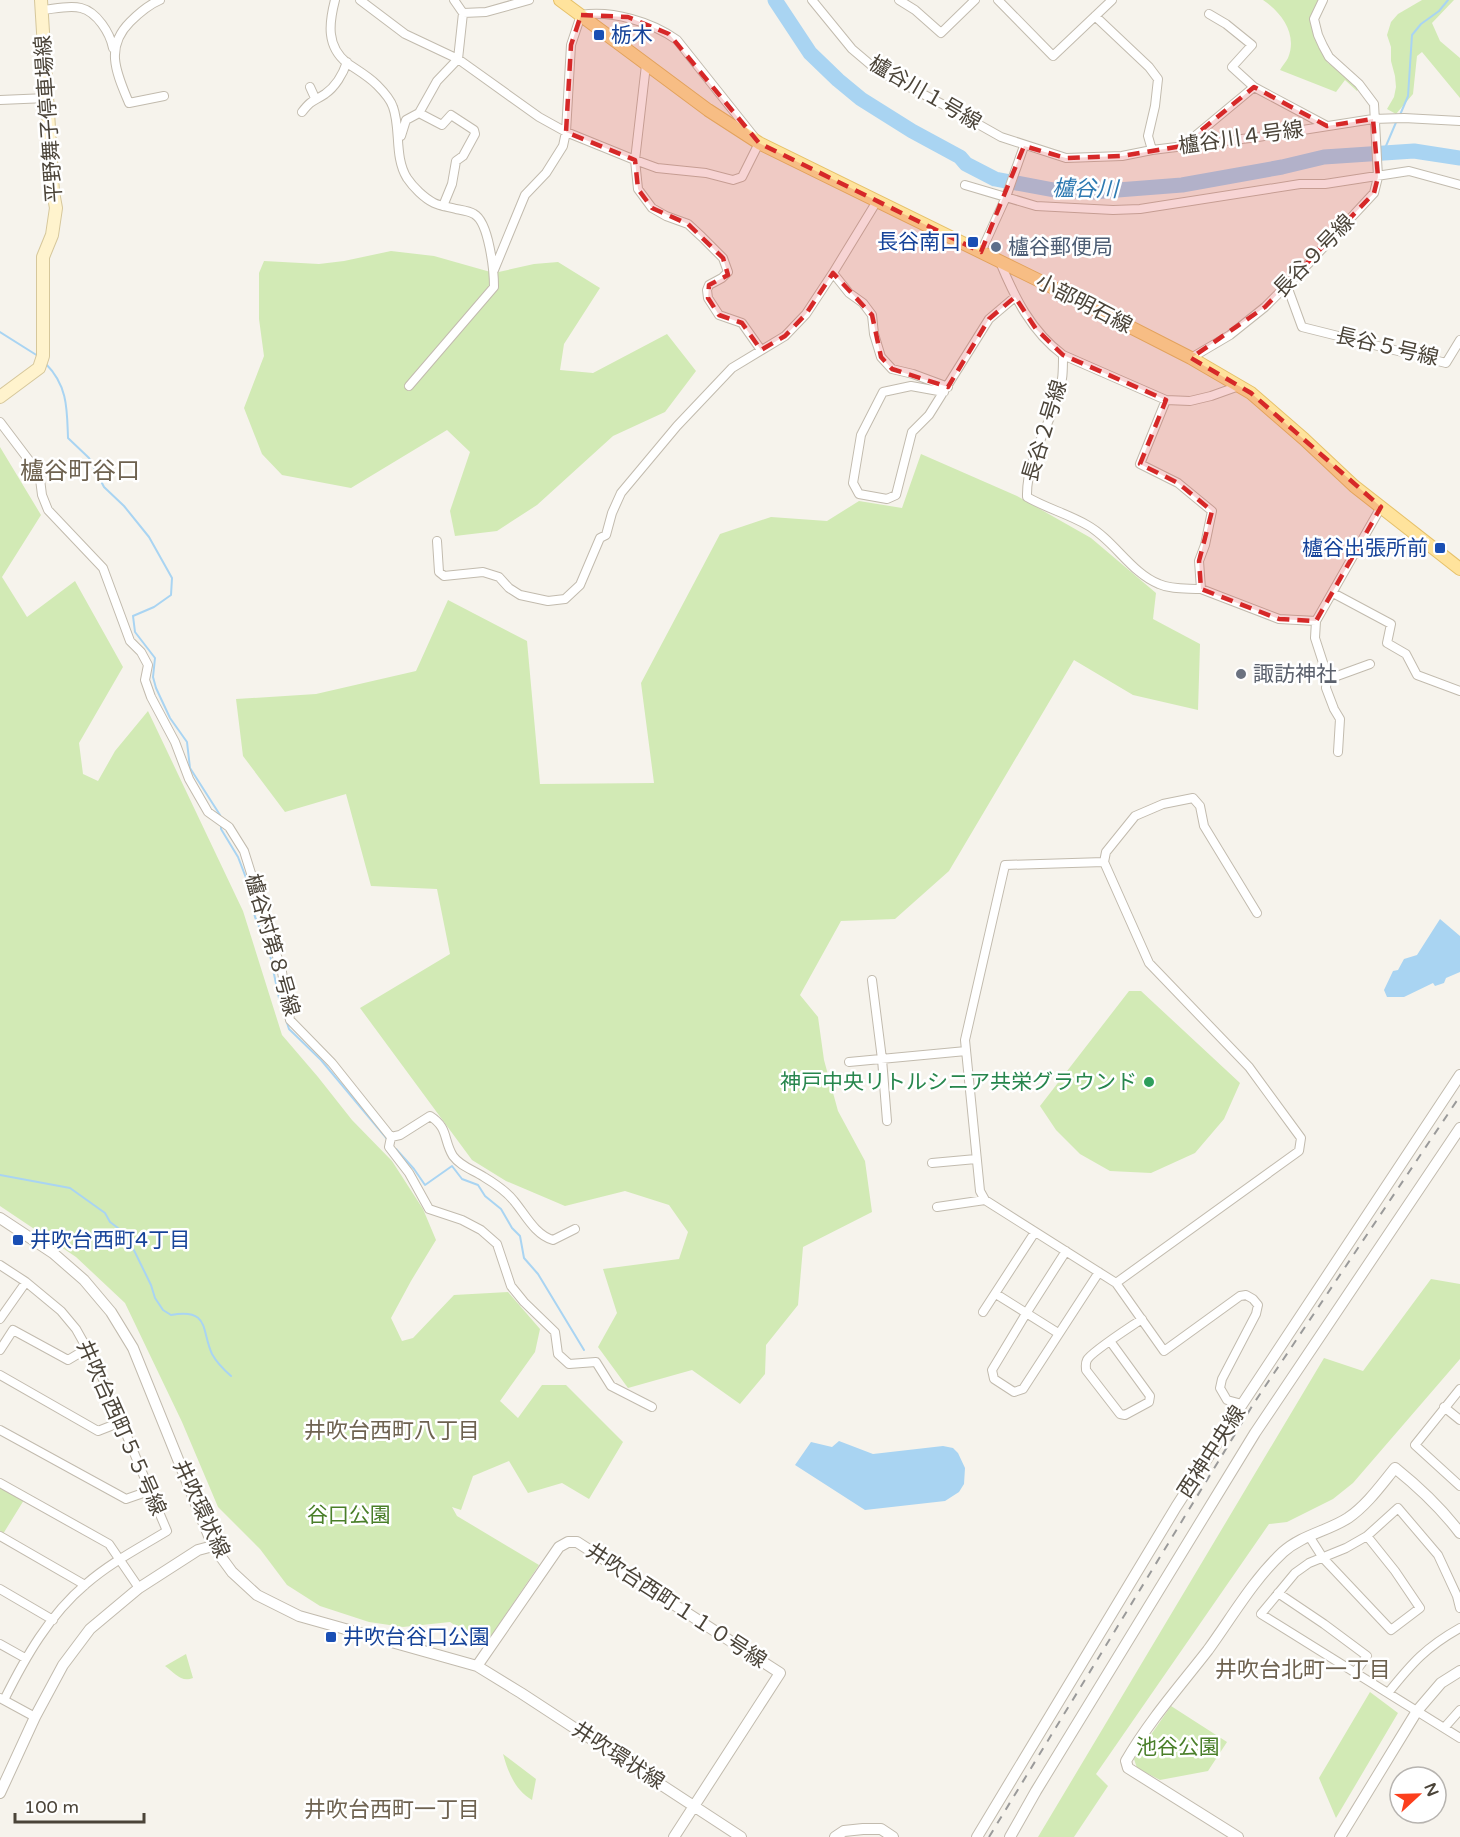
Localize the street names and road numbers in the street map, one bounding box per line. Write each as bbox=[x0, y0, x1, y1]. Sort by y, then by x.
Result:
street label: 平野舞子停車場線 bbox=[31, 34, 67, 204]
street label: 櫨谷川１号線 bbox=[864, 51, 986, 135]
street label: 櫨谷川４号線 bbox=[1177, 117, 1305, 159]
street label: 長谷９号線 bbox=[1269, 210, 1359, 302]
street label: 小部明石線 bbox=[1032, 269, 1136, 339]
street label: 長谷５号線 bbox=[1333, 323, 1441, 371]
street label: 長谷２号線 bbox=[1018, 377, 1072, 485]
street label: 櫨谷村第８号線 bbox=[240, 871, 304, 1019]
street label: 井吹台西町５５号線 bbox=[71, 1337, 171, 1519]
street label: 西神中央線 bbox=[1173, 1401, 1251, 1503]
street label: 井吹環状線 bbox=[167, 1456, 235, 1562]
street label: 井吹台西町１１０号線 bbox=[581, 1538, 771, 1674]
street label: 井吹環状線 bbox=[567, 1717, 669, 1795]

